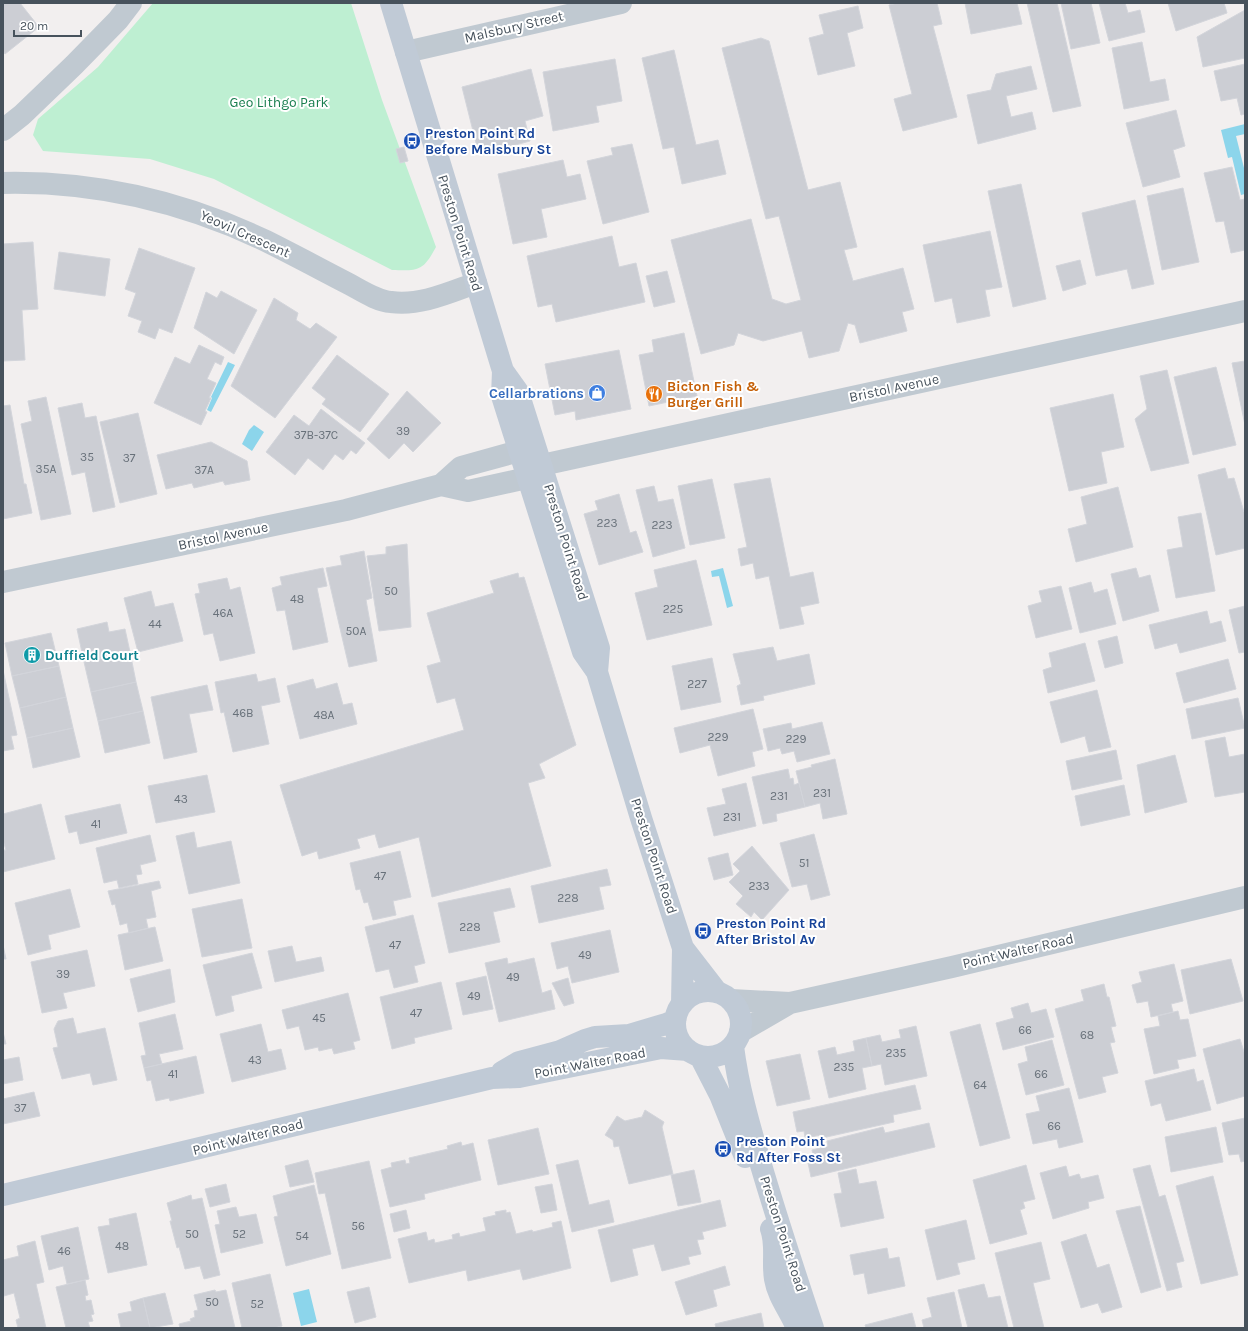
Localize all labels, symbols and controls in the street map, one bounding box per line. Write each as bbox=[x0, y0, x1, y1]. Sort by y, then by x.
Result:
street label: Malsbury Street bbox=[463, 7, 565, 47]
scale bar bbox=[14, 12, 81, 38]
text: 20 m bbox=[20, 19, 48, 33]
park label: Geo Lithgo Park bbox=[230, 94, 329, 111]
place label: Preston Point Rd Before Malsbury St bbox=[425, 125, 551, 158]
bus stop icon: Preston Point Rd Before Malsbury St bbox=[402, 131, 422, 151]
street label: Preston Point Road bbox=[434, 173, 486, 293]
street label: Yeovil Crescent bbox=[198, 207, 292, 261]
street label: Bristol Avenue bbox=[847, 370, 941, 406]
place label: Bicton Fish & Burger Grill bbox=[667, 378, 759, 411]
shop icon: Cellarbrations bbox=[587, 383, 607, 403]
restaurant icon: Bicton Fish & Burger Grill bbox=[644, 384, 664, 404]
place label: Cellarbrations bbox=[489, 385, 584, 402]
house number: 39 bbox=[396, 424, 410, 438]
house number: 37B-37C bbox=[294, 428, 338, 442]
house number: 35 bbox=[80, 450, 94, 464]
house number: 37 bbox=[123, 451, 136, 465]
house number: 35A bbox=[36, 462, 56, 476]
house number: 37A bbox=[194, 463, 214, 477]
street label: Preston Point Road bbox=[540, 482, 592, 602]
house number: 223 bbox=[597, 516, 618, 530]
street label: Bristol Avenue bbox=[176, 518, 270, 554]
house number: 223 bbox=[652, 518, 673, 532]
house number: 50 bbox=[384, 584, 398, 598]
house number: 48 bbox=[290, 592, 304, 606]
house number: 225 bbox=[663, 602, 684, 616]
house number: 46A bbox=[213, 606, 233, 620]
house number: 44 bbox=[148, 617, 162, 631]
house number: 50A bbox=[346, 624, 366, 638]
building icon: Duffield Court bbox=[22, 645, 42, 665]
place label: Duffield Court bbox=[45, 647, 139, 664]
house number: 227 bbox=[687, 677, 707, 691]
house number: 46B bbox=[232, 706, 254, 720]
house number: 48A bbox=[314, 708, 335, 722]
house number: 229 bbox=[708, 730, 728, 744]
house number: 229 bbox=[786, 732, 806, 746]
house number: 231 bbox=[813, 786, 831, 800]
house number: 231 bbox=[770, 789, 788, 803]
house number: 43 bbox=[174, 792, 188, 806]
street label: Preston Point Road bbox=[627, 796, 681, 916]
house number: 231 bbox=[723, 810, 741, 824]
house number: 41 bbox=[91, 817, 101, 831]
house number: 51 bbox=[799, 856, 809, 870]
house number: 47 bbox=[374, 869, 387, 883]
house number: 233 bbox=[748, 879, 770, 893]
house number: 228 bbox=[557, 891, 579, 905]
place label: Preston Point Rd After Bristol Av bbox=[716, 915, 826, 948]
house number: 228 bbox=[459, 920, 481, 934]
bus stop icon: Preston Point Rd After Bristol Av bbox=[693, 921, 713, 941]
street label: Point Walter Road bbox=[961, 930, 1075, 972]
house number: 47 bbox=[389, 938, 402, 952]
house number: 49 bbox=[578, 948, 592, 962]
house number: 39 bbox=[56, 967, 70, 981]
house number: 49 bbox=[506, 970, 520, 984]
house number: 49 bbox=[467, 989, 481, 1003]
house number: 47 bbox=[410, 1006, 423, 1020]
house number: 45 bbox=[312, 1011, 326, 1025]
house number: 66 bbox=[1018, 1023, 1032, 1037]
house number: 68 bbox=[1080, 1028, 1094, 1042]
street label: Point Walter Road bbox=[533, 1044, 647, 1082]
house number: 235 bbox=[886, 1046, 907, 1060]
house number: 43 bbox=[248, 1053, 262, 1067]
house number: 235 bbox=[834, 1060, 855, 1074]
house number: 41 bbox=[168, 1067, 178, 1081]
house number: 66 bbox=[1034, 1067, 1048, 1081]
house number: 64 bbox=[973, 1078, 987, 1092]
house number: 37 bbox=[14, 1101, 27, 1115]
street label: Point Walter Road bbox=[191, 1115, 305, 1159]
house number: 66 bbox=[1047, 1119, 1061, 1133]
place label: Preston Point Rd After Foss St bbox=[736, 1133, 841, 1166]
bus stop icon: Preston Point Rd After Foss St bbox=[713, 1139, 733, 1159]
street label: Preston Point Road bbox=[756, 1174, 810, 1294]
house number: 56 bbox=[351, 1219, 365, 1233]
house number: 50 bbox=[185, 1227, 199, 1241]
house number: 52 bbox=[232, 1227, 246, 1241]
house number: 54 bbox=[295, 1229, 309, 1243]
house number: 48 bbox=[115, 1239, 129, 1253]
house number: 46 bbox=[57, 1244, 71, 1258]
house number: 50 bbox=[205, 1295, 219, 1309]
house number: 52 bbox=[250, 1297, 264, 1311]

